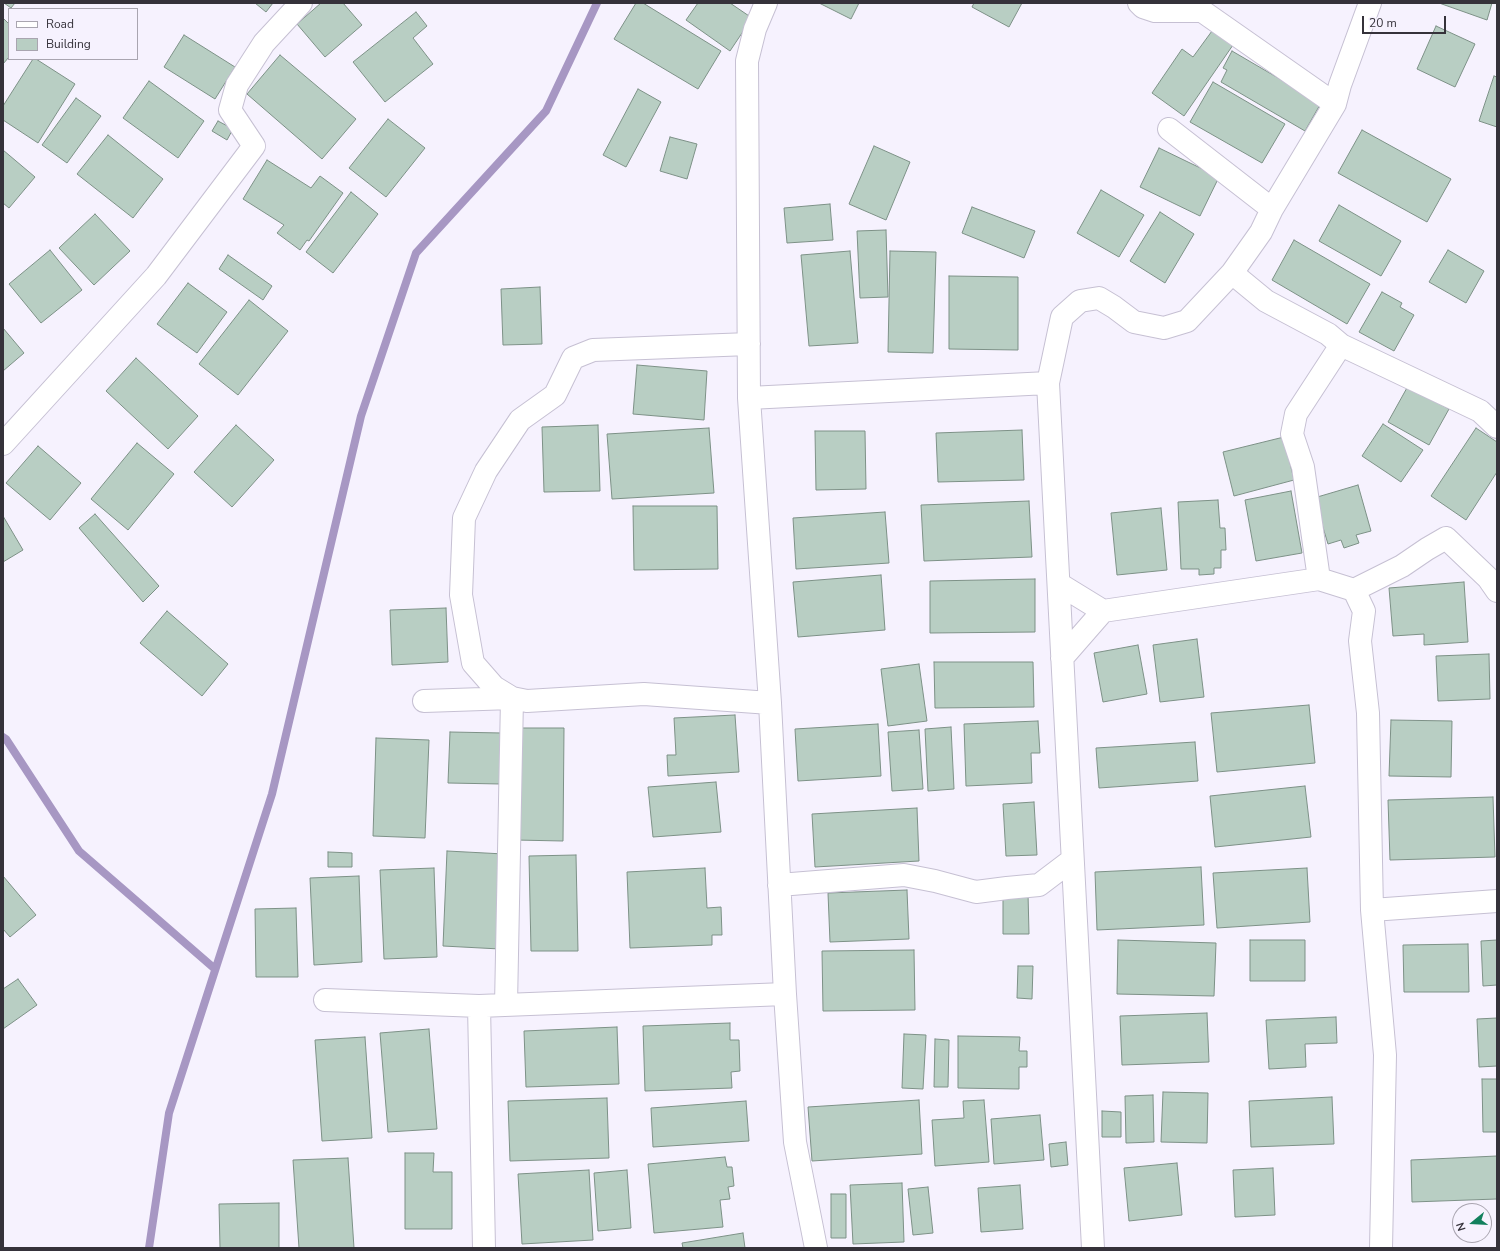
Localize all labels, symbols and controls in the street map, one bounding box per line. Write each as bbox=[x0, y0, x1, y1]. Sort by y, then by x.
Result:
legend bbox=[8, 8, 138, 60]
scale bar bbox=[1364, 8, 1448, 34]
text: 20 m bbox=[1369, 15, 1397, 31]
text: Road bbox=[46, 16, 74, 32]
text: Building bbox=[46, 36, 91, 52]
north arrow bbox=[1452, 1203, 1492, 1243]
text: N bbox=[1453, 1220, 1469, 1233]

